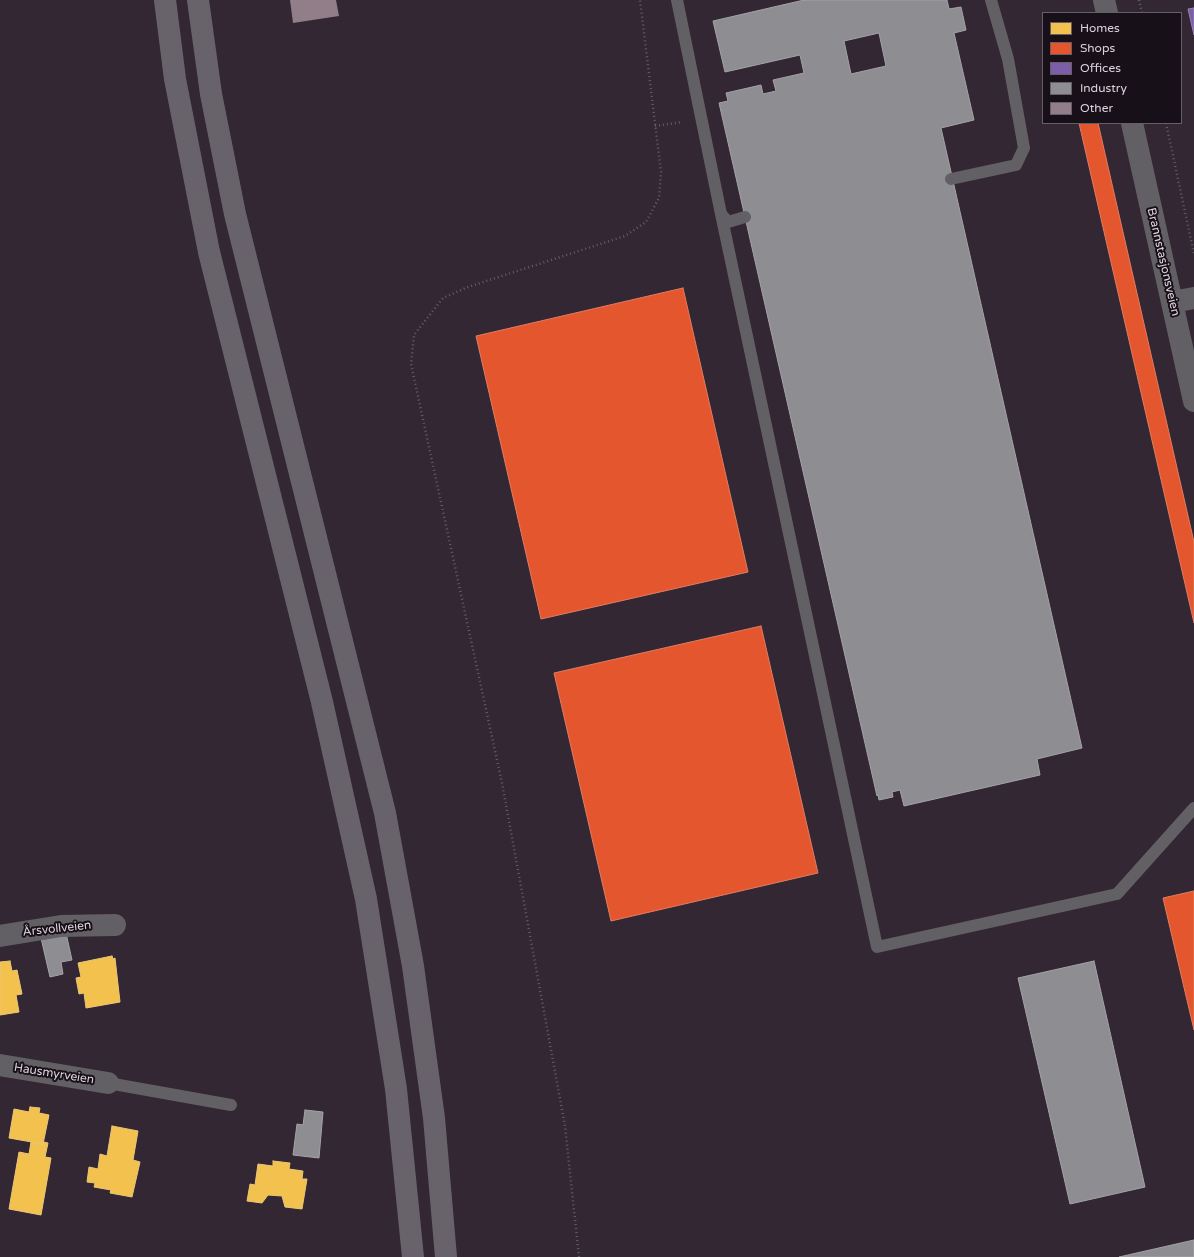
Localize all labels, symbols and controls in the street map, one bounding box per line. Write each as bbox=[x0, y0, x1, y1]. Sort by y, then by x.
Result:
legend bbox=[1042, 12, 1182, 124]
text: Homes bbox=[1080, 21, 1120, 35]
text: Shops bbox=[1080, 41, 1115, 55]
text: Offices bbox=[1080, 61, 1121, 75]
text: Industry bbox=[1080, 81, 1127, 95]
text: Other bbox=[1080, 101, 1113, 115]
street label: Brannstasjonsveien bbox=[1144, 207, 1182, 317]
street label: Årsvollveien bbox=[22, 918, 92, 940]
street label: Hausmyrveien bbox=[13, 1061, 95, 1087]

